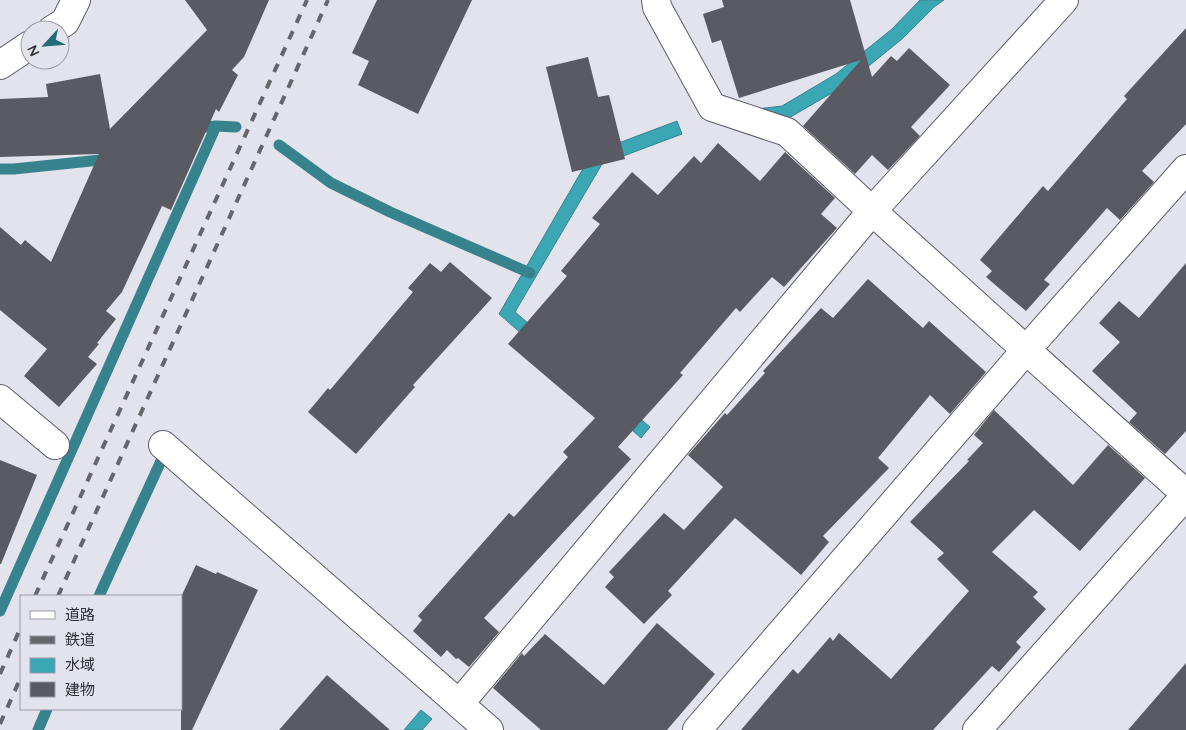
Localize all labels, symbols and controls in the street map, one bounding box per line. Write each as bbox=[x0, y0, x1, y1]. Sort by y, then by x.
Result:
north arrow bbox=[20, 20, 70, 70]
text: N bbox=[23, 42, 44, 59]
legend bbox=[20, 595, 182, 710]
text: 道路 bbox=[65, 605, 95, 624]
text: 鉄道 bbox=[65, 630, 95, 649]
text: 水域 bbox=[65, 655, 95, 674]
text: 建物 bbox=[65, 680, 95, 699]

